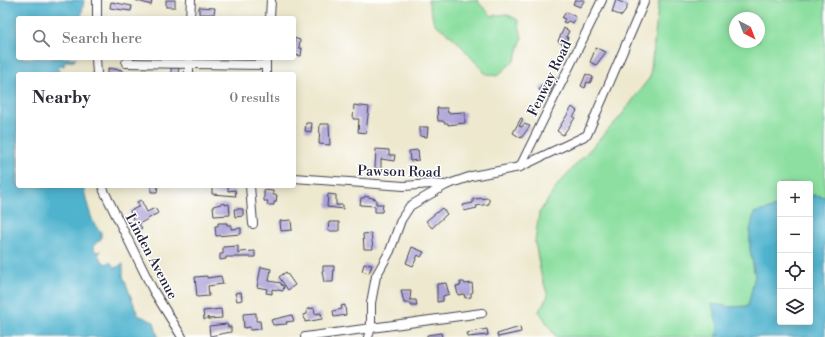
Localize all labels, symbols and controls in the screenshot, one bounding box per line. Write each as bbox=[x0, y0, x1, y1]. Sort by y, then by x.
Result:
north arrow bbox=[729, 12, 765, 48]
search box bbox=[16, 16, 296, 60]
icon: search bbox=[30, 27, 52, 49]
text: Search here bbox=[62, 29, 142, 48]
street label: Fenway Road bbox=[524, 37, 576, 119]
text: Nearby bbox=[32, 87, 91, 109]
text: 0 results bbox=[229, 90, 280, 106]
street label: Pawson Road bbox=[357, 162, 441, 182]
map controls bbox=[777, 181, 813, 325]
button: + bbox=[777, 181, 813, 217]
street label: Linden Avenue bbox=[121, 210, 181, 302]
button: − bbox=[777, 217, 813, 253]
button: locate bbox=[777, 253, 813, 289]
button: layers bbox=[777, 289, 813, 325]

